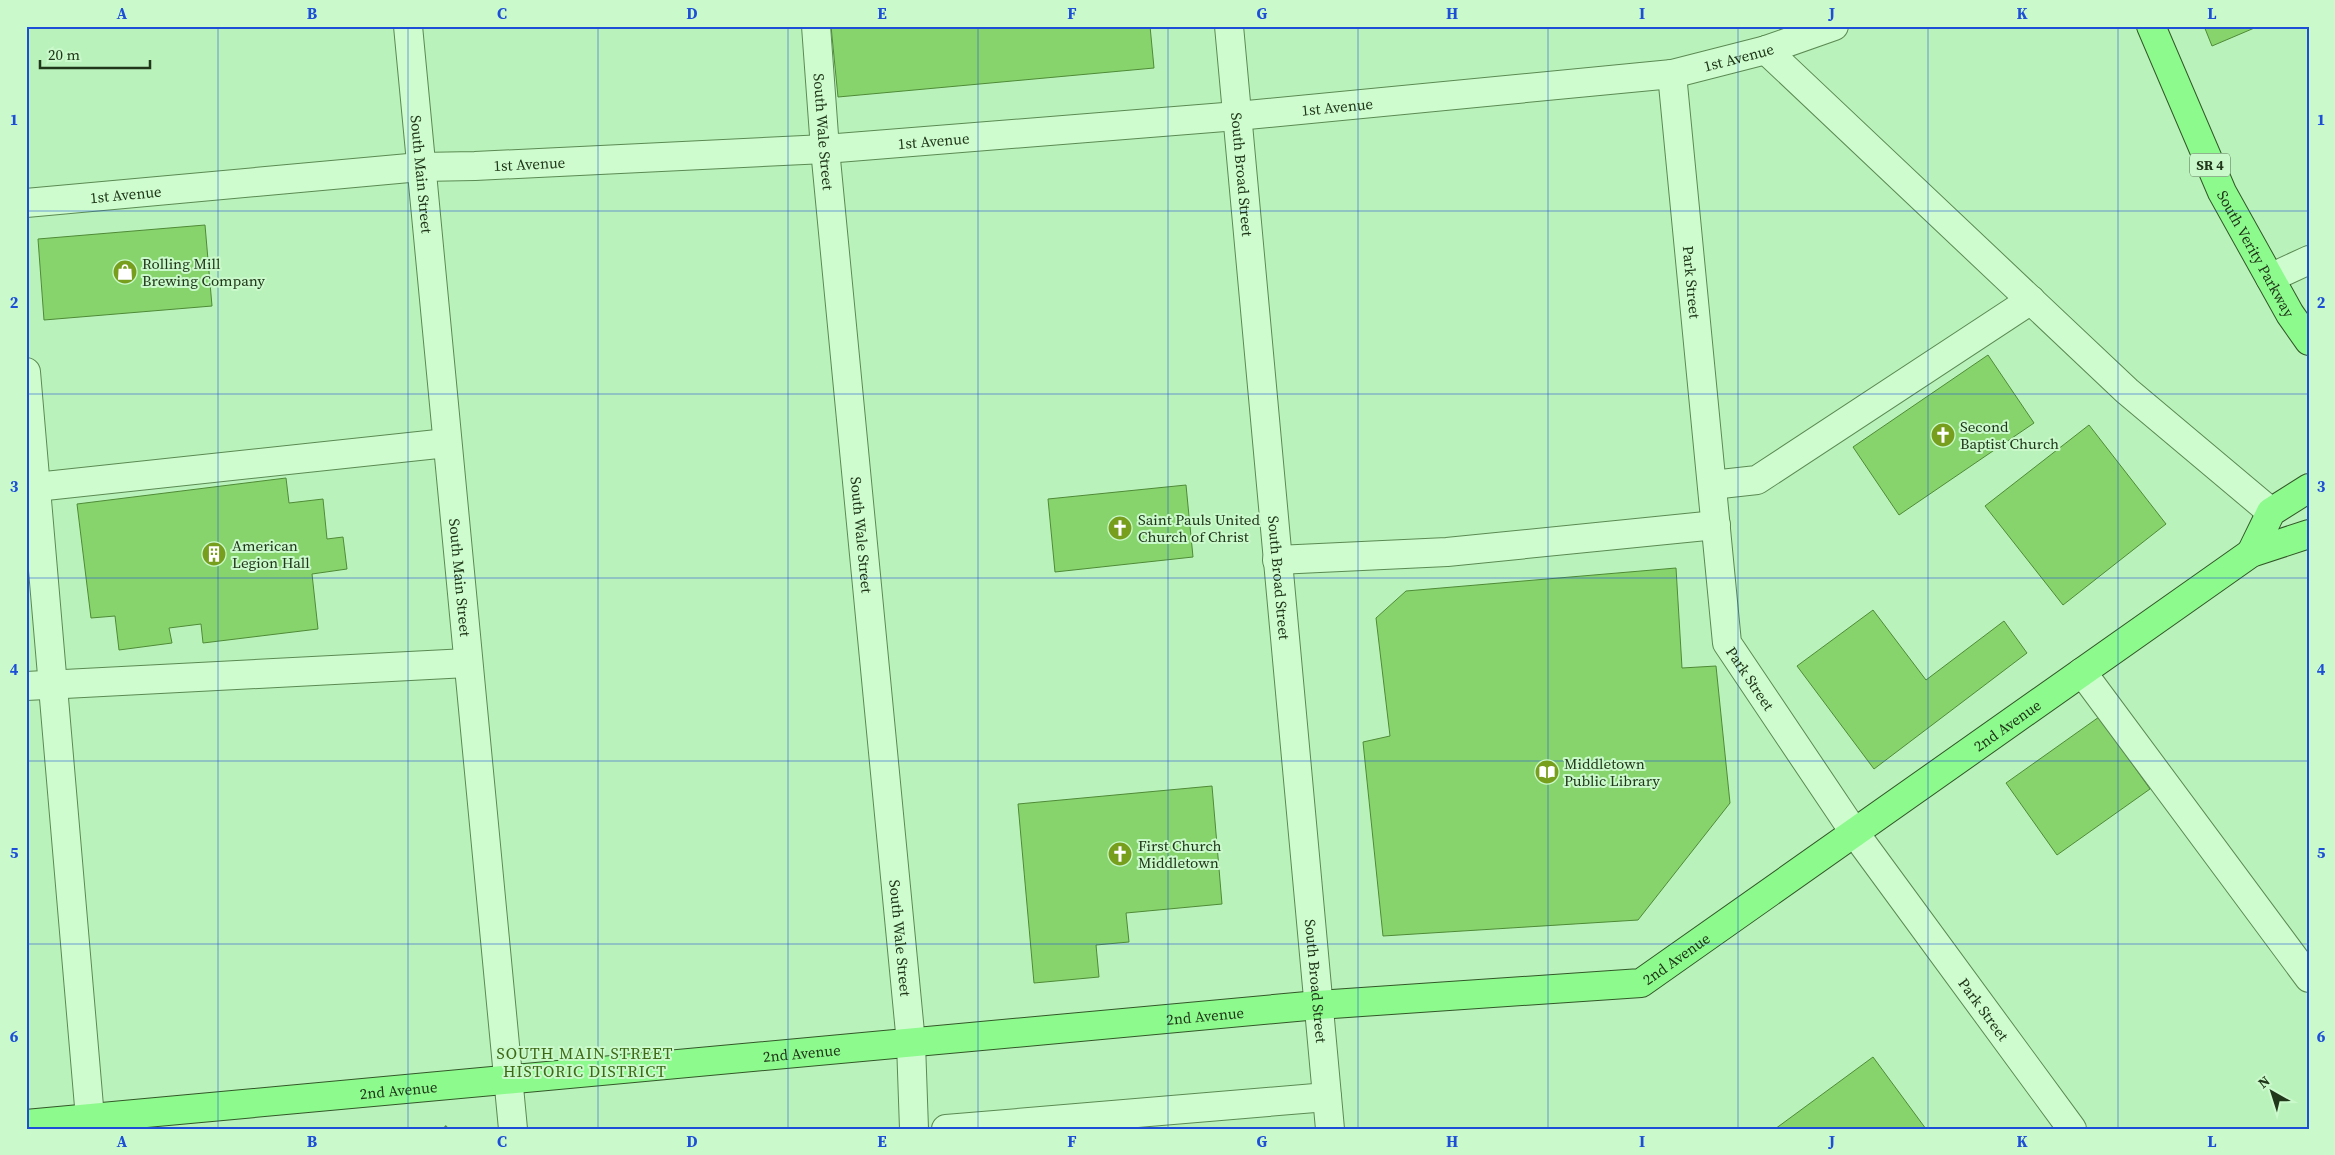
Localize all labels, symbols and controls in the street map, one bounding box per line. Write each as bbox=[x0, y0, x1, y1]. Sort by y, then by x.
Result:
text: A bbox=[117, 2, 128, 24]
text: B bbox=[307, 2, 318, 24]
text: C bbox=[497, 2, 507, 24]
text: D bbox=[686, 2, 698, 24]
text: E bbox=[877, 2, 887, 24]
text: F bbox=[1067, 2, 1077, 24]
text: G bbox=[1257, 2, 1268, 24]
text: H bbox=[1446, 2, 1458, 24]
text: I bbox=[1639, 2, 1645, 24]
text: J bbox=[1828, 2, 1835, 24]
text: K bbox=[2016, 2, 2028, 24]
text: L bbox=[2207, 2, 2217, 24]
scale bar bbox=[40, 38, 150, 70]
street label: 1st Avenue bbox=[1701, 38, 1777, 76]
text: 20 m bbox=[48, 44, 80, 65]
street label: South Wale Street bbox=[809, 73, 839, 191]
street label: 1st Avenue bbox=[1300, 92, 1374, 120]
text: 1 bbox=[10, 108, 18, 130]
text: 1 bbox=[2317, 108, 2325, 130]
street label: South Broad Street bbox=[1226, 112, 1259, 237]
street label: South Main Street bbox=[406, 114, 438, 235]
street label: 1st Avenue bbox=[897, 127, 971, 154]
street label: 1st Avenue bbox=[493, 151, 566, 176]
road number: SR 4 bbox=[2190, 154, 2230, 176]
street label: 1st Avenue bbox=[89, 180, 163, 208]
street label: South Verity Parkway bbox=[2212, 186, 2300, 321]
street label: Park Street bbox=[1678, 245, 1706, 320]
place label: Rolling Mill Brewing Company bbox=[142, 253, 265, 291]
shop icon: Rolling Mill Brewing Company bbox=[112, 259, 138, 285]
text: 2 bbox=[10, 291, 19, 313]
text: 2 bbox=[2317, 291, 2326, 313]
place label: Second Baptist Church bbox=[1960, 416, 2059, 454]
church icon: Second Baptist Church bbox=[1930, 422, 1956, 448]
text: 3 bbox=[10, 475, 19, 497]
text: 3 bbox=[2317, 475, 2326, 497]
street label: South Wale Street bbox=[846, 476, 878, 594]
place label: Saint Pauls United Church of Christ bbox=[1138, 509, 1260, 547]
church icon: Saint Pauls United Church of Christ bbox=[1107, 515, 1133, 541]
street label: South Broad Street bbox=[1263, 515, 1296, 641]
street label: South Main Street bbox=[444, 517, 477, 638]
place label: American Legion Hall bbox=[232, 535, 310, 573]
building icon: American Legion Hall bbox=[201, 541, 227, 567]
street label: Park Street bbox=[1722, 642, 1780, 714]
text: 4 bbox=[10, 658, 19, 680]
text: 4 bbox=[2317, 658, 2326, 680]
street label: 2nd Avenue bbox=[1969, 694, 2045, 756]
place label: Middletown Public Library bbox=[1564, 753, 1660, 791]
library icon: Middletown Public Library bbox=[1534, 759, 1560, 785]
place label: First Church Middletown bbox=[1138, 835, 1222, 873]
text: 5 bbox=[10, 841, 19, 863]
church icon: First Church Middletown bbox=[1107, 841, 1133, 867]
text: 5 bbox=[2317, 841, 2326, 863]
street label: South Wale Street bbox=[885, 879, 917, 997]
street label: South Broad Street bbox=[1300, 918, 1333, 1044]
street label: 2nd Avenue bbox=[1638, 927, 1714, 989]
street label: Park Street bbox=[1954, 973, 2014, 1045]
street label: 2nd Avenue bbox=[1165, 1001, 1245, 1029]
text: 6 bbox=[10, 1025, 19, 1047]
text: 6 bbox=[2317, 1025, 2326, 1047]
street label: 2nd Avenue bbox=[762, 1038, 842, 1067]
district label: SOUTH MAIN STREET HISTORIC DISTRICT bbox=[496, 1042, 674, 1082]
north arrow bbox=[2248, 1068, 2298, 1118]
text: N bbox=[2254, 1071, 2274, 1093]
street label: 2nd Avenue bbox=[359, 1076, 439, 1104]
text: A bbox=[117, 1130, 128, 1152]
text: B bbox=[307, 1130, 318, 1152]
text: C bbox=[497, 1130, 507, 1152]
text: D bbox=[686, 1130, 698, 1152]
text: E bbox=[877, 1130, 887, 1152]
text: F bbox=[1067, 1130, 1077, 1152]
text: G bbox=[1257, 1130, 1268, 1152]
text: H bbox=[1446, 1130, 1458, 1152]
text: I bbox=[1639, 1130, 1645, 1152]
text: J bbox=[1828, 1130, 1835, 1152]
text: K bbox=[2016, 1130, 2028, 1152]
text: L bbox=[2207, 1130, 2217, 1152]

